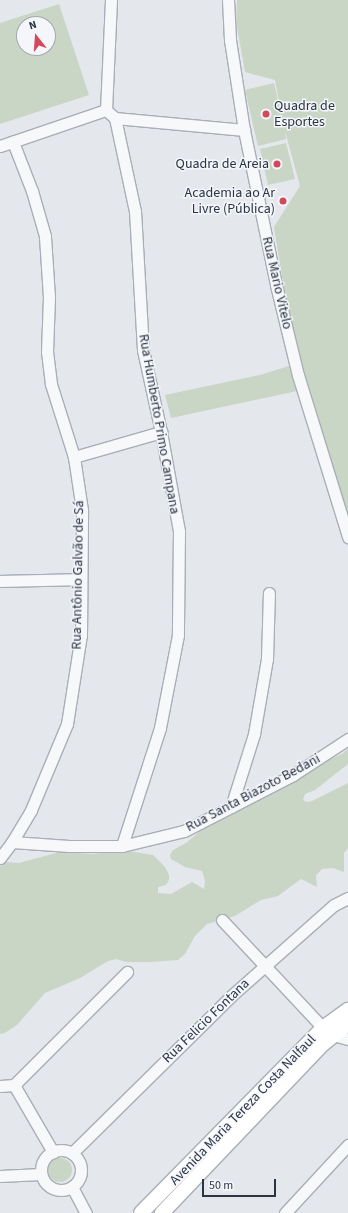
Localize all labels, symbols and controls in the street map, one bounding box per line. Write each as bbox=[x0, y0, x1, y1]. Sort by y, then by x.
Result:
north arrow bbox=[16, 16, 56, 56]
text: N bbox=[27, 17, 38, 33]
place label: Quadra de Esportes bbox=[274, 98, 335, 130]
marker: Quadra de Esportes bbox=[261, 109, 271, 119]
place label: Quadra de Areia bbox=[176, 156, 269, 172]
marker: Quadra de Areia bbox=[272, 159, 282, 169]
place label: Academia ao Ar Livre (Pública) bbox=[185, 185, 275, 218]
marker: Academia ao Ar Livre (Pública) bbox=[278, 196, 288, 206]
street label: Rua Mario Vitelo bbox=[258, 235, 296, 331]
street label: Rua Humberto Primo Campana bbox=[135, 333, 183, 515]
street label: Rua Antônio Galvão de Sá bbox=[68, 500, 88, 650]
street label: Rua Santa Biazoto Bedani bbox=[183, 750, 323, 836]
street label: Rua Felicio Fontana bbox=[159, 975, 253, 1067]
street label: Avenida Maria Tereza Costa Nalfaul bbox=[166, 1031, 320, 1189]
scale bar bbox=[204, 1171, 278, 1197]
text: 50 m bbox=[209, 1177, 233, 1194]

